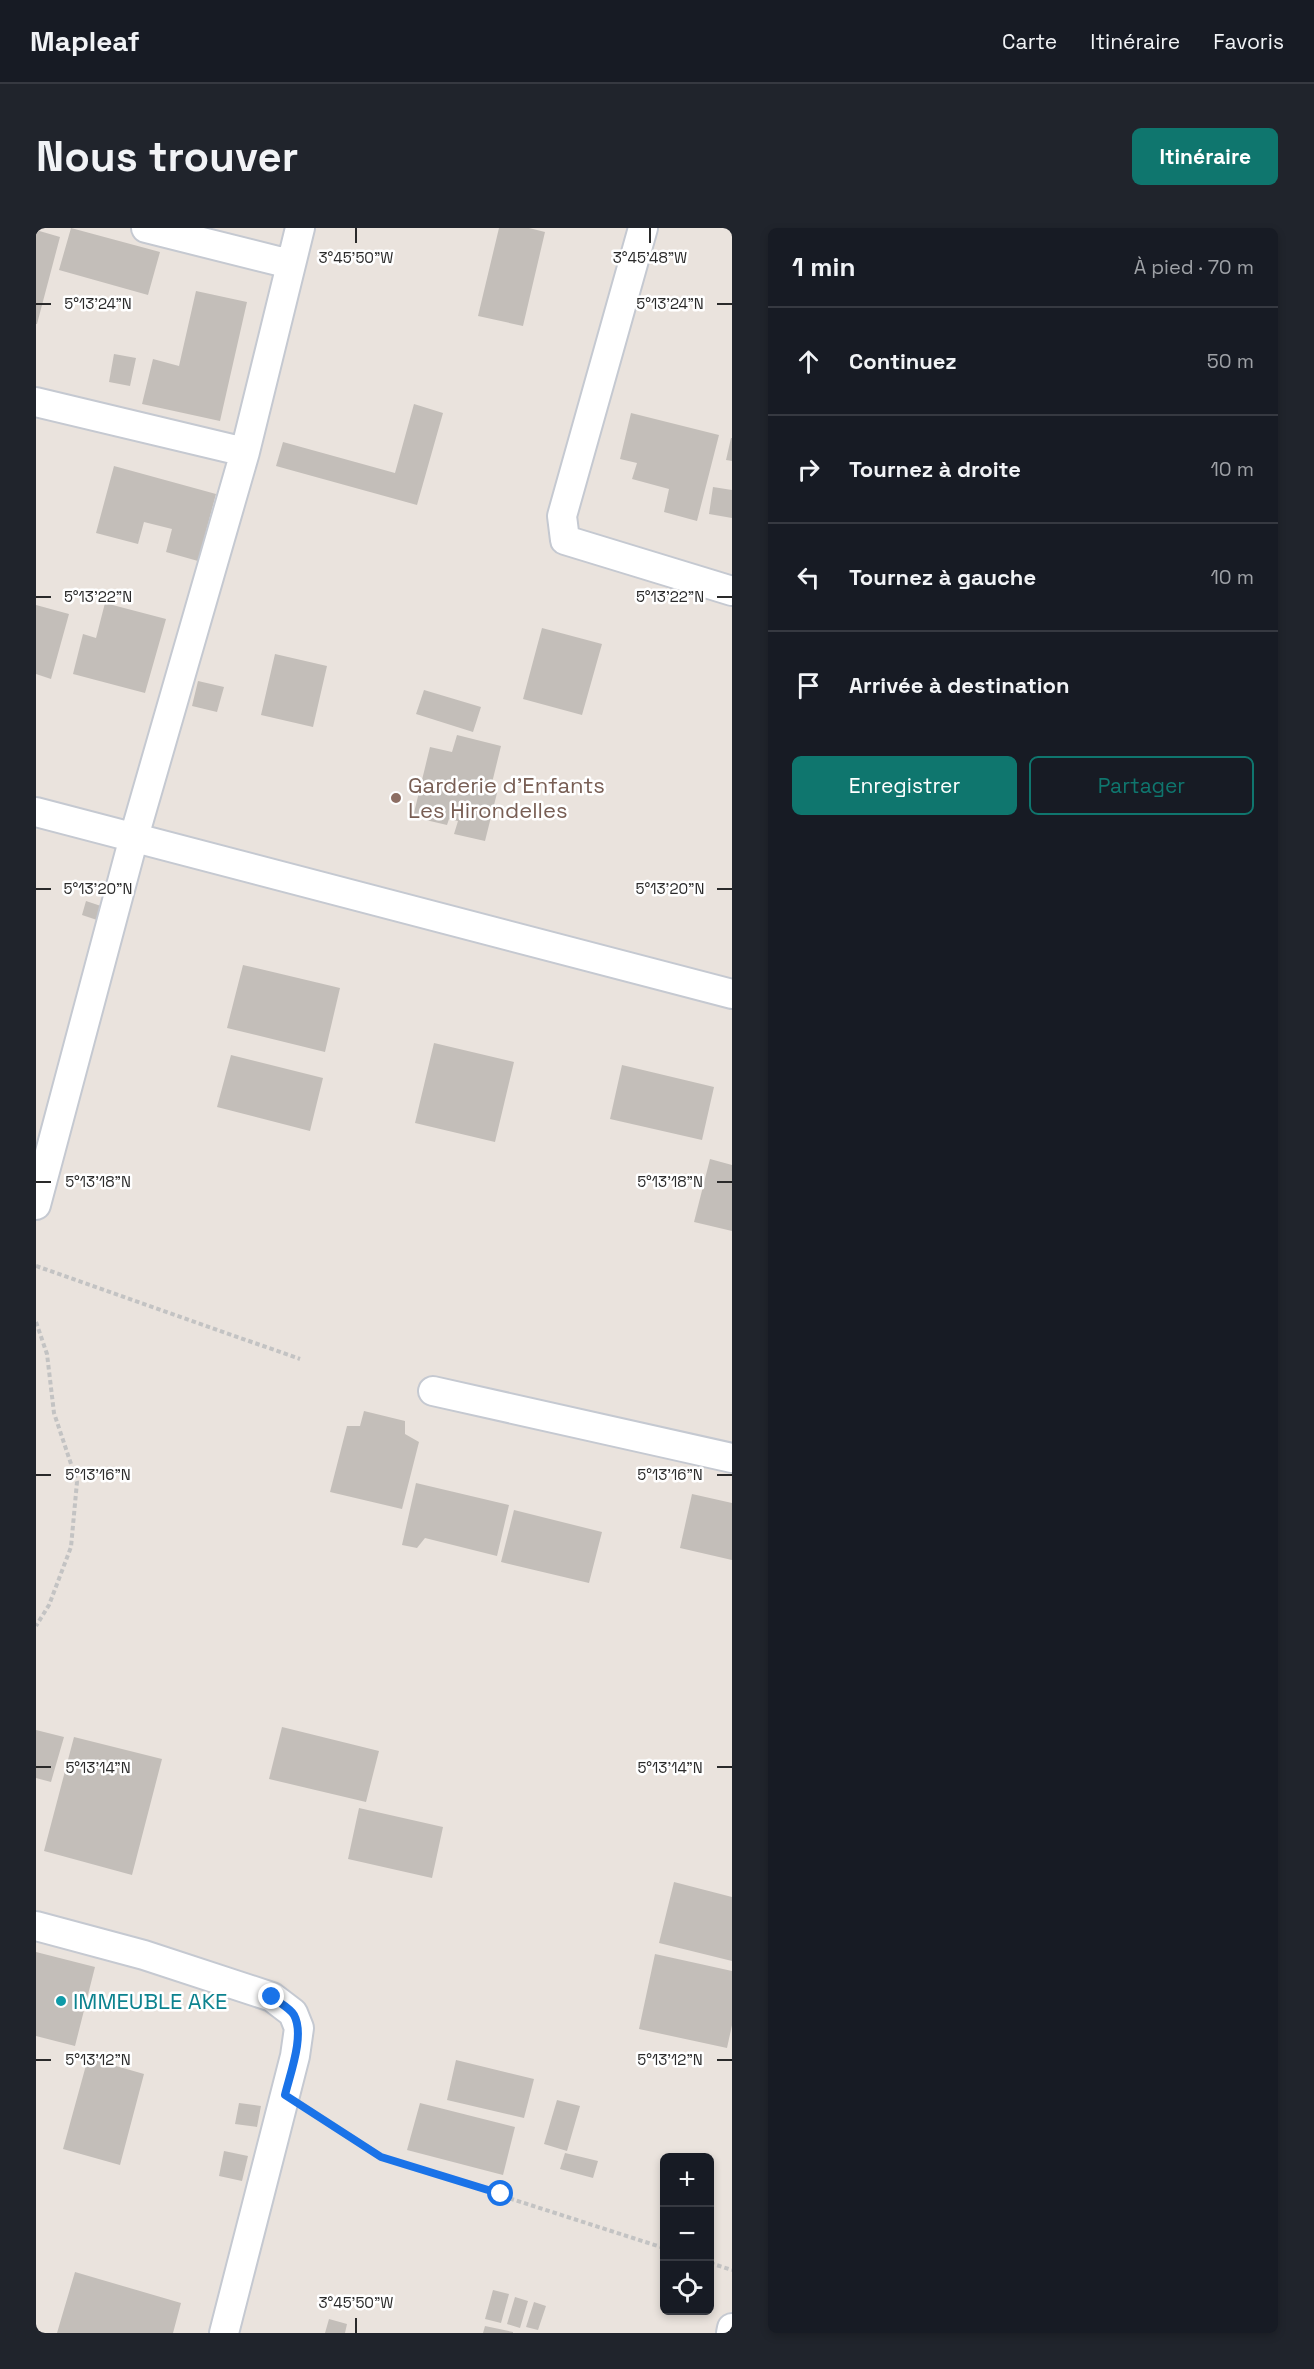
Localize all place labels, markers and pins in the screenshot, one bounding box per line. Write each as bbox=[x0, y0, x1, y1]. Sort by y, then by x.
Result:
place label: Garderie d'Enfants Les Hirondelles bbox=[408, 771, 605, 824]
marker: Garderie d'Enfants Les Hirondelles bbox=[389, 791, 403, 805]
place label: IMMEUBLE AKE bbox=[73, 1987, 227, 2015]
marker: IMMEUBLE AKE bbox=[54, 1994, 68, 2008]

